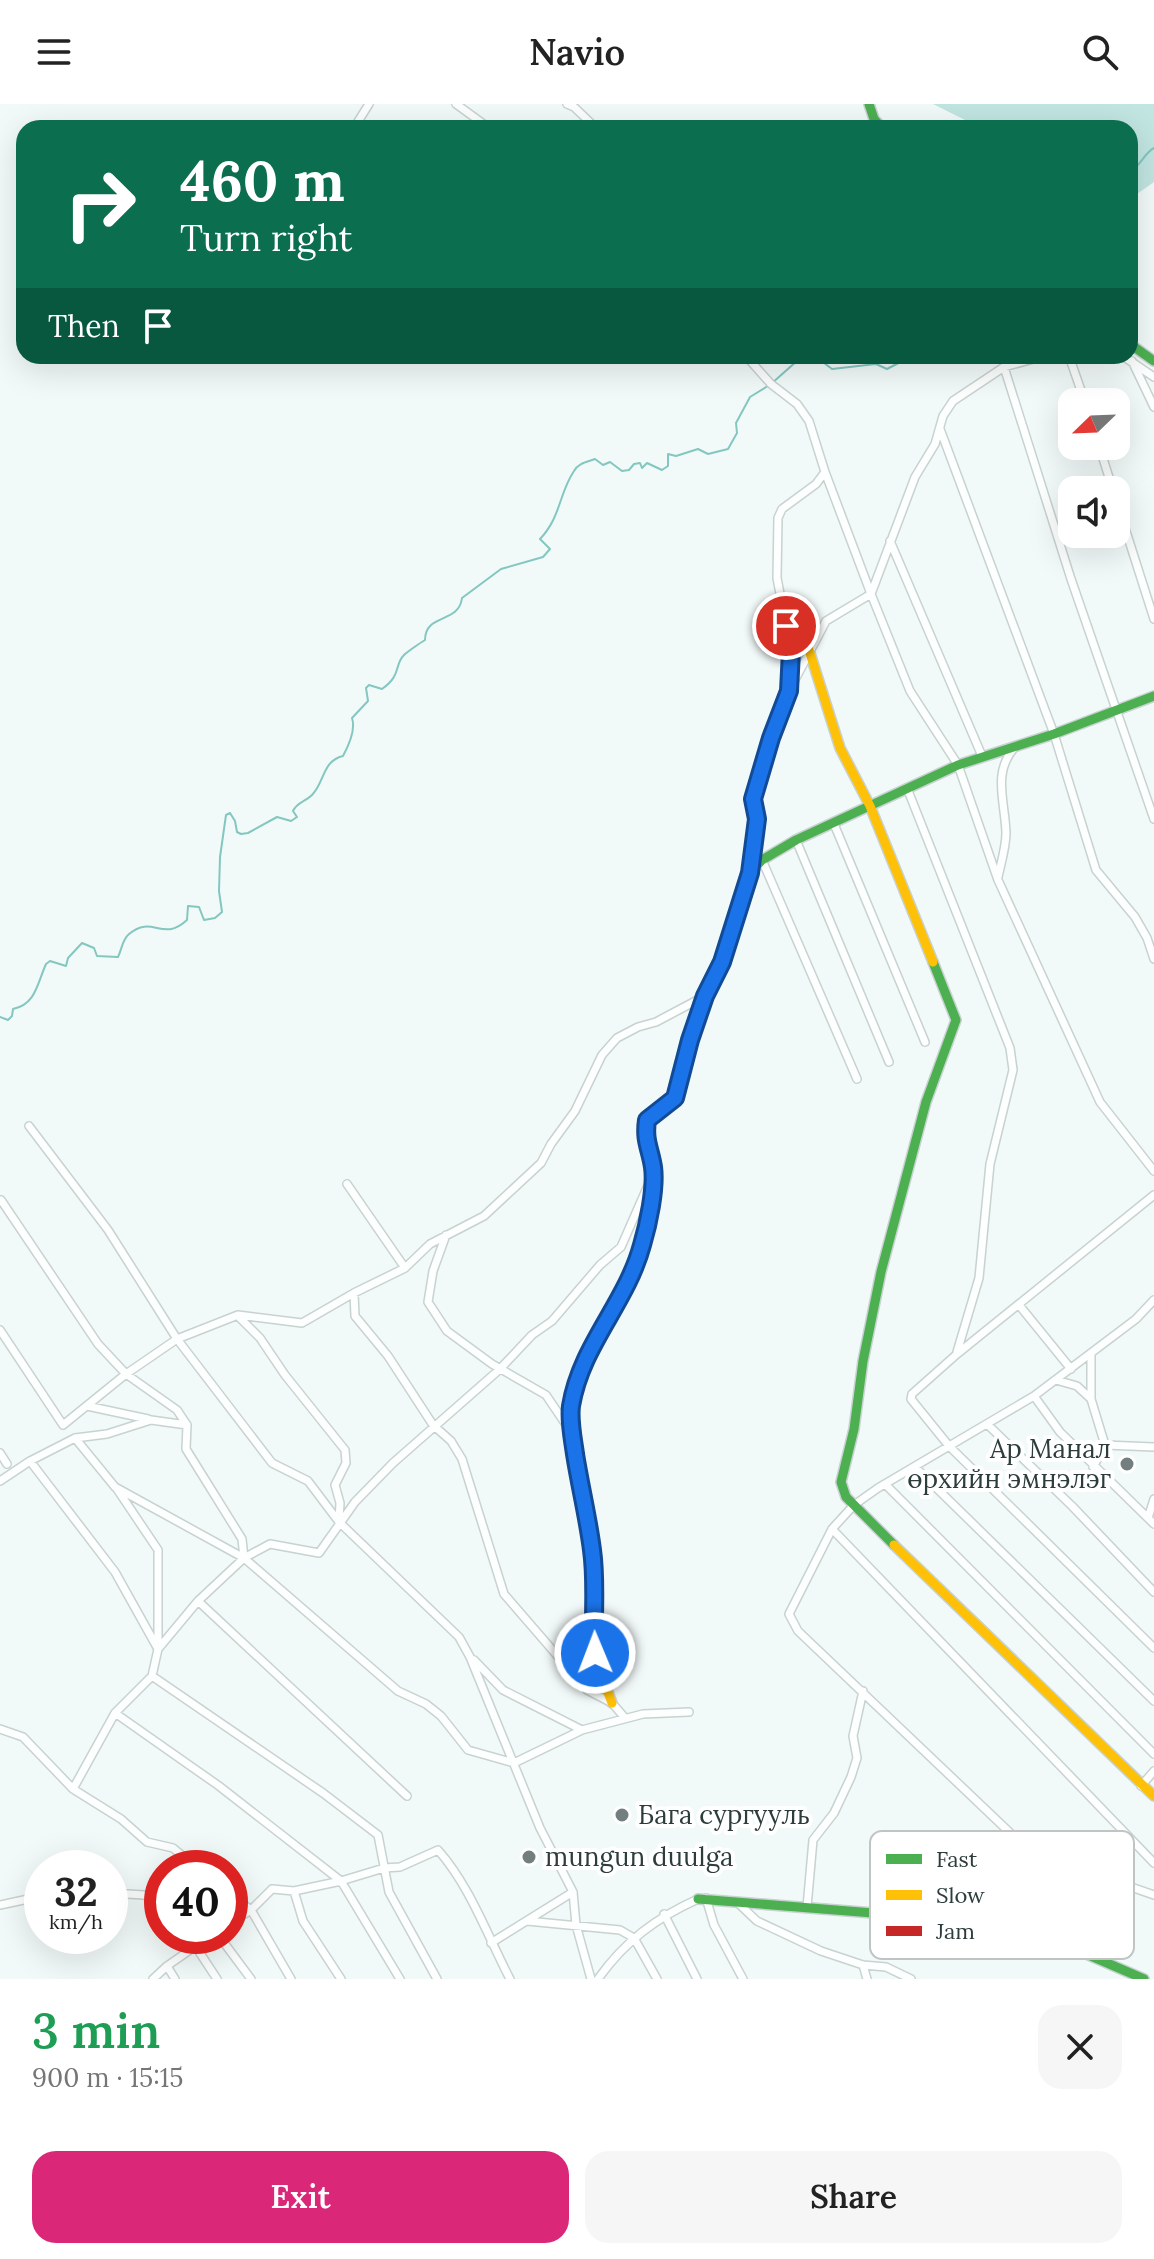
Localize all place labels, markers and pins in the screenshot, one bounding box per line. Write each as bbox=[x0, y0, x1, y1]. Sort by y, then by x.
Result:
pin bbox=[752, 592, 820, 660]
place label: Ар Манал өрхийн эмнэлэг bbox=[907, 1432, 1112, 1495]
marker: Ар Манал өрхийн эмнэлэг bbox=[1118, 1455, 1136, 1473]
place label: Бага сургууль bbox=[638, 1798, 810, 1831]
marker: Бага сургууль bbox=[613, 1806, 631, 1824]
place label: mungun duulga bbox=[545, 1840, 733, 1873]
marker: mungun duulga bbox=[520, 1848, 538, 1866]

